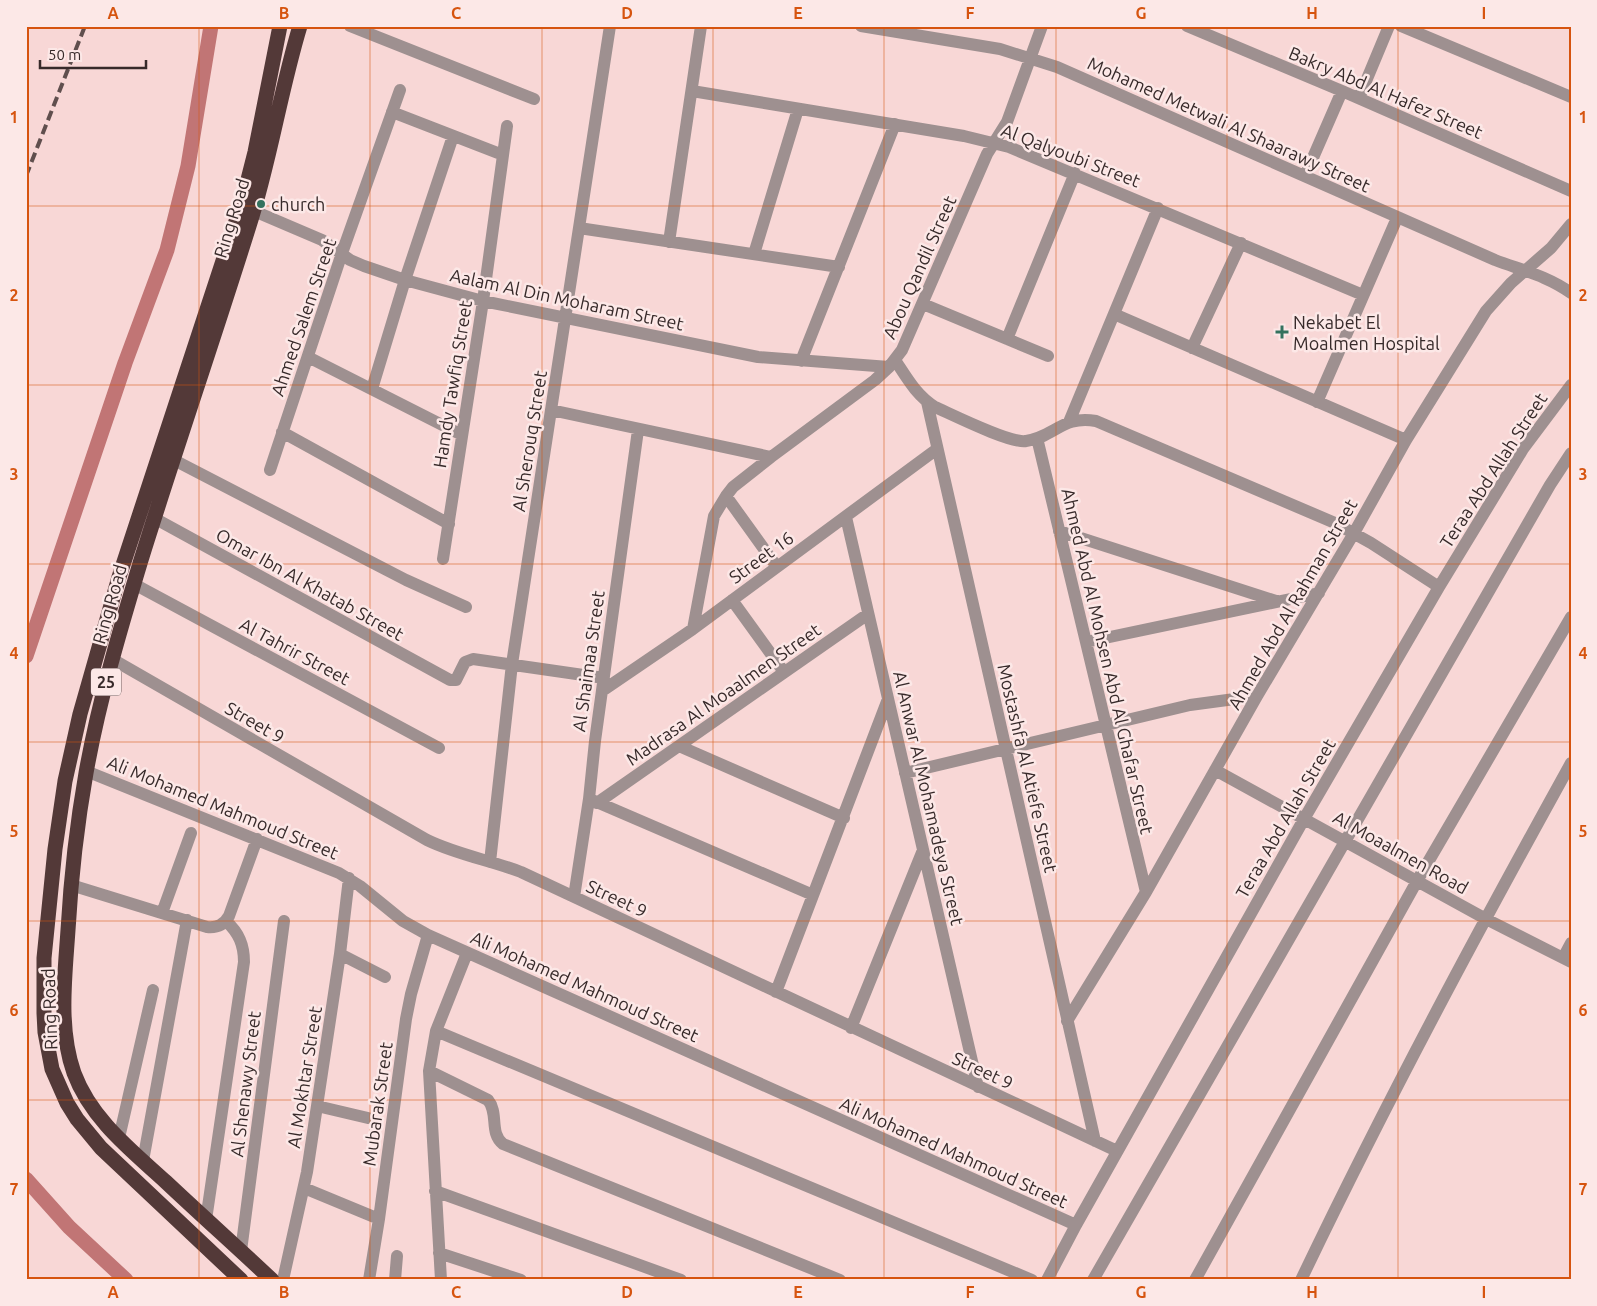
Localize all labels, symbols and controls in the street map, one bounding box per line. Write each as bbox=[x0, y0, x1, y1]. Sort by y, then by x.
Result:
text: A bbox=[107, 4, 119, 22]
text: B bbox=[279, 4, 289, 22]
text: C bbox=[451, 4, 461, 22]
text: D bbox=[621, 4, 633, 22]
text: E bbox=[793, 4, 803, 22]
text: F bbox=[966, 4, 975, 22]
text: G bbox=[1135, 4, 1147, 22]
text: H bbox=[1306, 4, 1318, 22]
text: I bbox=[1482, 4, 1486, 22]
scale bar bbox=[40, 38, 146, 70]
street label: Bakry Abd Al Hafez Street bbox=[1286, 42, 1486, 142]
text: 50 m bbox=[48, 46, 81, 63]
street label: Mohamed Metwali Al Shaarawy Street bbox=[1085, 52, 1373, 196]
text: 1 bbox=[9, 108, 19, 126]
text: 1 bbox=[1578, 108, 1588, 126]
street label: Al Qalyoubi Street bbox=[998, 119, 1143, 192]
street label: Ring Road bbox=[209, 176, 253, 260]
street label: Abou Qandil Street bbox=[878, 192, 961, 342]
place label: church bbox=[271, 194, 325, 214]
marker: church bbox=[255, 198, 267, 210]
street label: Ahmed Salem Street bbox=[267, 236, 339, 398]
street label: Aalam Al Din Moharam Street bbox=[448, 264, 686, 334]
text: 2 bbox=[9, 286, 19, 304]
text: 2 bbox=[1578, 286, 1588, 304]
street label: Hamdy Tawfiq Street bbox=[429, 299, 475, 469]
place label: Nekabet El Moalmen Hospital bbox=[1293, 312, 1440, 353]
marker: Nekabet El Moalmen Hospital bbox=[1275, 325, 1289, 339]
street label: Al Sherouq Street bbox=[508, 369, 550, 513]
street label: Teraa Abd Allah Street bbox=[1435, 389, 1551, 551]
text: 3 bbox=[9, 465, 19, 483]
text: 3 bbox=[1578, 465, 1588, 483]
street label: Ahmed Abd Al Mohsen Abd Al Ghafar Street bbox=[1058, 486, 1158, 836]
street label: Ahmed Abd Al Rahman Street bbox=[1223, 495, 1361, 713]
street label: Omar Ibn Al Khatab Street bbox=[213, 524, 407, 644]
street label: Street 16 bbox=[725, 527, 797, 587]
street label: Ring Road bbox=[88, 562, 130, 646]
street label: Al Shaimaa Street bbox=[568, 589, 608, 733]
street label: Al Tahrir Street bbox=[237, 614, 353, 688]
street label: Madrasa Al Moaalmen Street bbox=[622, 619, 824, 769]
text: 4 bbox=[9, 644, 19, 662]
text: 4 bbox=[1578, 644, 1588, 662]
street label: Mostashfa Al Atiefe Street bbox=[994, 662, 1062, 874]
road number: 25 bbox=[91, 669, 121, 696]
street label: Al Anwar Al Mohamadeya Street bbox=[890, 669, 968, 927]
street label: Street 9 bbox=[222, 697, 288, 747]
street label: Teraa Abd Allah Street bbox=[1231, 735, 1339, 901]
street label: Ali Mohamed Mahmoud Street bbox=[105, 751, 341, 863]
street label: Al Moaalmen Road bbox=[1330, 807, 1472, 897]
text: 5 bbox=[9, 822, 19, 840]
text: 5 bbox=[1578, 822, 1588, 840]
street label: Street 9 bbox=[584, 875, 650, 921]
street label: Ali Mohamed Mahmoud Street bbox=[468, 927, 702, 1045]
street label: Ring Road bbox=[38, 968, 60, 1050]
text: 6 bbox=[9, 1001, 19, 1019]
text: 6 bbox=[1578, 1001, 1588, 1019]
street label: Al Mokhtar Street bbox=[283, 1005, 325, 1149]
street label: Al Shenawy Street bbox=[226, 1010, 264, 1158]
street label: Mubarak Street bbox=[358, 1041, 396, 1167]
street label: Street 9 bbox=[950, 1047, 1016, 1093]
street label: Ali Mohamed Mahmoud Street bbox=[837, 1093, 1071, 1211]
text: 7 bbox=[9, 1180, 19, 1198]
text: 7 bbox=[1578, 1180, 1588, 1198]
text: A bbox=[107, 1283, 119, 1301]
text: B bbox=[279, 1283, 289, 1301]
text: C bbox=[451, 1283, 461, 1301]
text: D bbox=[621, 1283, 633, 1301]
text: E bbox=[793, 1283, 803, 1301]
text: F bbox=[966, 1283, 975, 1301]
text: G bbox=[1135, 1283, 1147, 1301]
text: H bbox=[1306, 1283, 1318, 1301]
text: I bbox=[1482, 1283, 1486, 1301]

